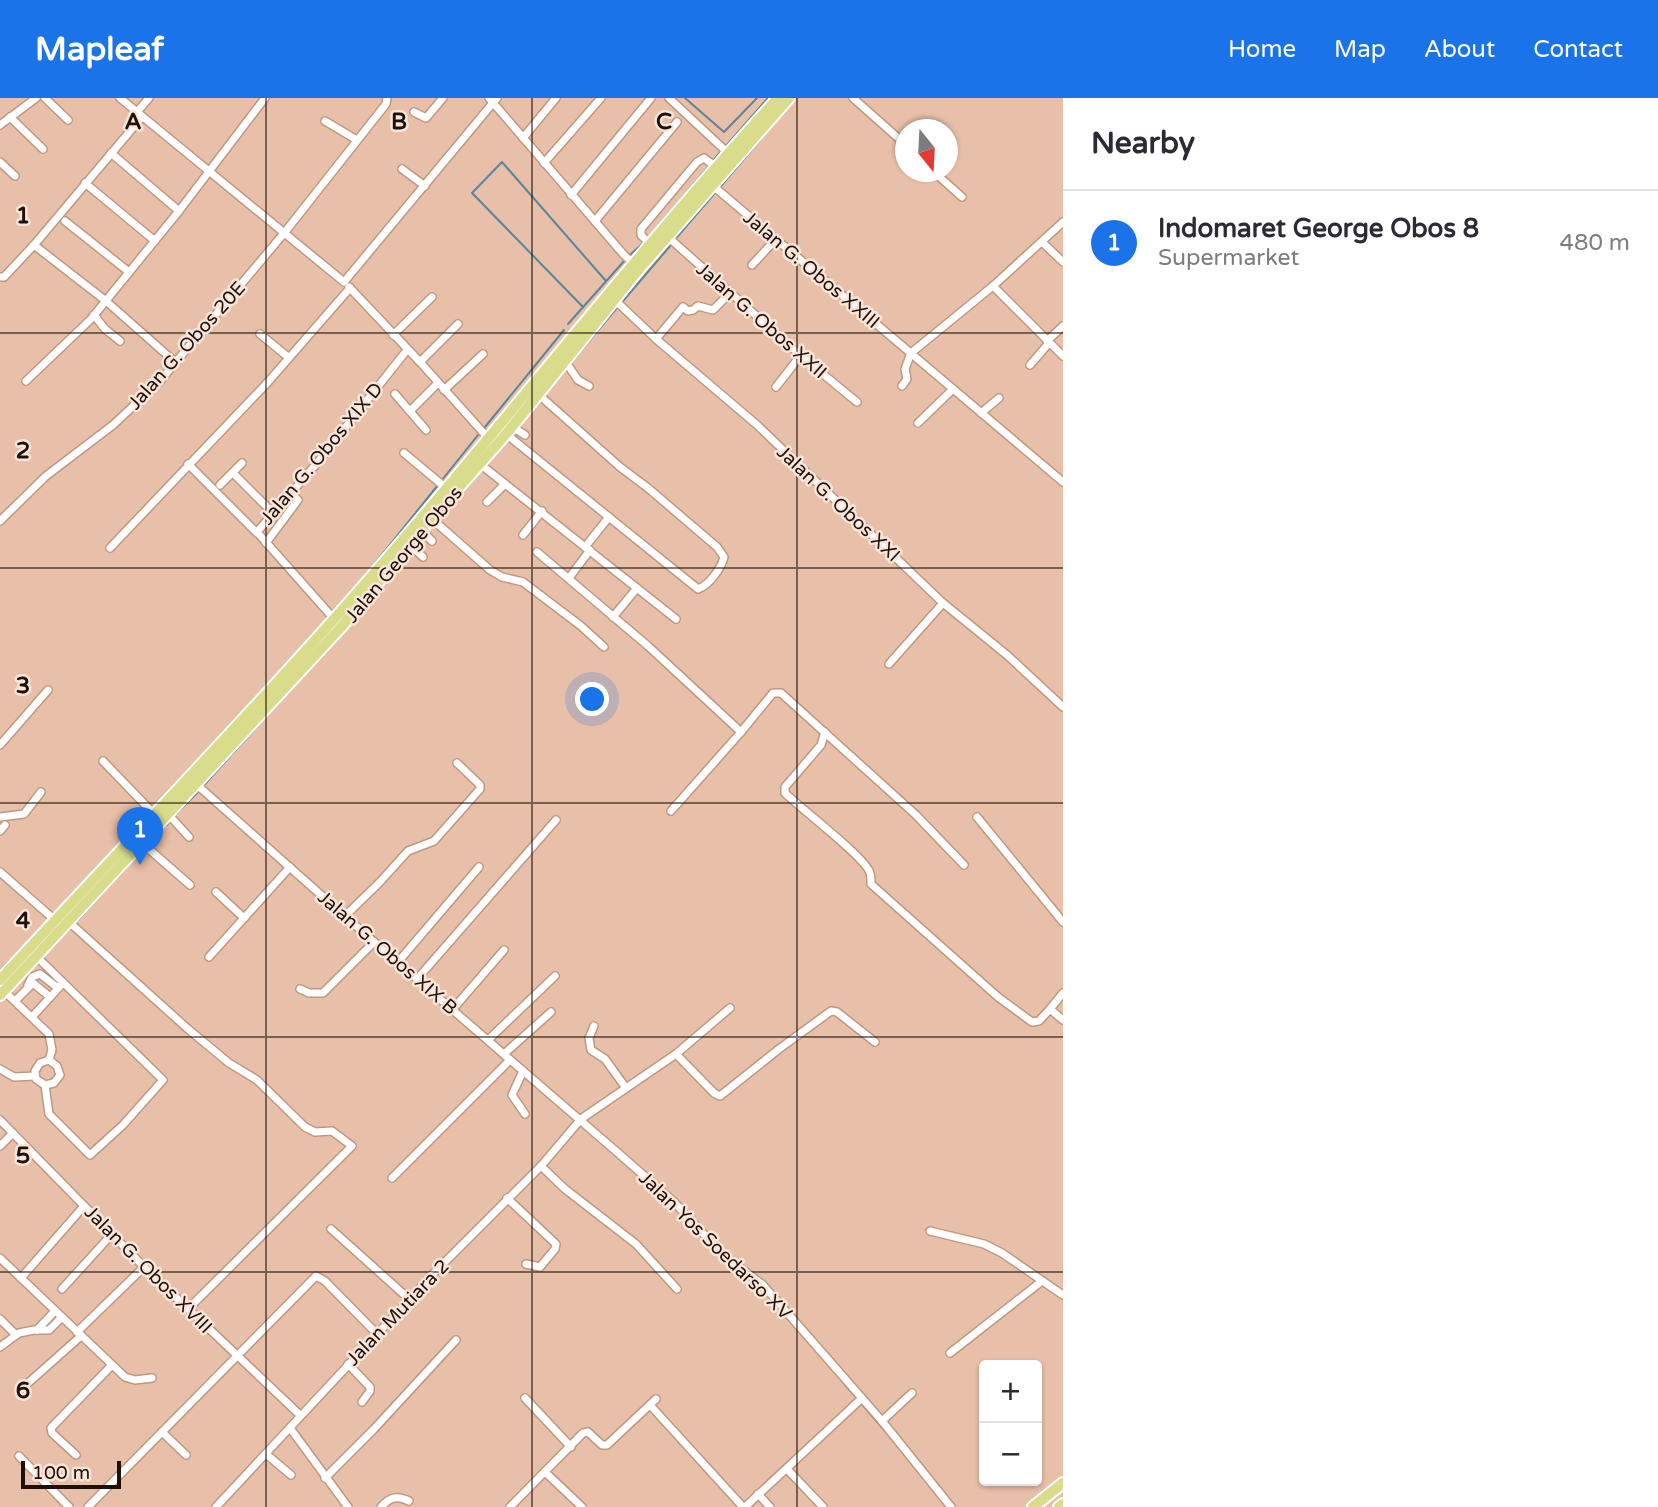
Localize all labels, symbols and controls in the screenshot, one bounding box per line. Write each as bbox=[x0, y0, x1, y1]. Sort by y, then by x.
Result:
text: Mapleaf bbox=[35, 30, 164, 69]
text: Home bbox=[1228, 35, 1296, 64]
text: Map bbox=[1334, 35, 1386, 64]
text: About bbox=[1424, 35, 1495, 64]
text: Contact bbox=[1533, 35, 1623, 64]
text: A bbox=[124, 108, 142, 136]
text: B bbox=[391, 108, 407, 136]
text: C bbox=[656, 108, 672, 136]
north arrow bbox=[895, 119, 958, 182]
text: Nearby bbox=[1091, 125, 1195, 162]
text: 1 bbox=[16, 202, 30, 230]
street label: Jalan G. Obos XXIII bbox=[739, 205, 885, 333]
text: Indomaret George Obos 8 bbox=[1158, 213, 1479, 244]
text: 1 bbox=[1107, 229, 1121, 257]
text: 480 m bbox=[1560, 229, 1630, 257]
text: Supermarket bbox=[1158, 244, 1299, 272]
street label: Jalan G. Obos XXII bbox=[692, 257, 832, 383]
street label: Jalan G. Obos 20E bbox=[124, 277, 250, 414]
street label: Jalan G. Obos XIX D bbox=[256, 378, 388, 529]
text: 2 bbox=[16, 437, 30, 465]
street label: Jalan G. Obos XXI bbox=[772, 441, 904, 566]
street label: Jalan George Obos bbox=[340, 482, 467, 627]
text: 3 bbox=[16, 672, 30, 700]
your location bbox=[575, 682, 609, 716]
pin: 1 bbox=[117, 807, 163, 865]
street label: Jalan G. Obos XIX B bbox=[313, 886, 462, 1019]
text: 4 bbox=[16, 907, 31, 935]
text: 5 bbox=[16, 1142, 30, 1170]
street label: Jalan Yos Soedarso XV bbox=[634, 1167, 796, 1324]
street label: Jalan G. Obos XVIII bbox=[80, 1201, 217, 1338]
street label: Jalan Mutiara 2 bbox=[342, 1255, 454, 1370]
map controls bbox=[979, 1360, 1042, 1486]
button: + bbox=[979, 1360, 1042, 1423]
text: 6 bbox=[16, 1377, 30, 1405]
button: − bbox=[979, 1423, 1042, 1486]
scale bar bbox=[21, 1458, 121, 1490]
text: 100 m bbox=[32, 1462, 90, 1484]

